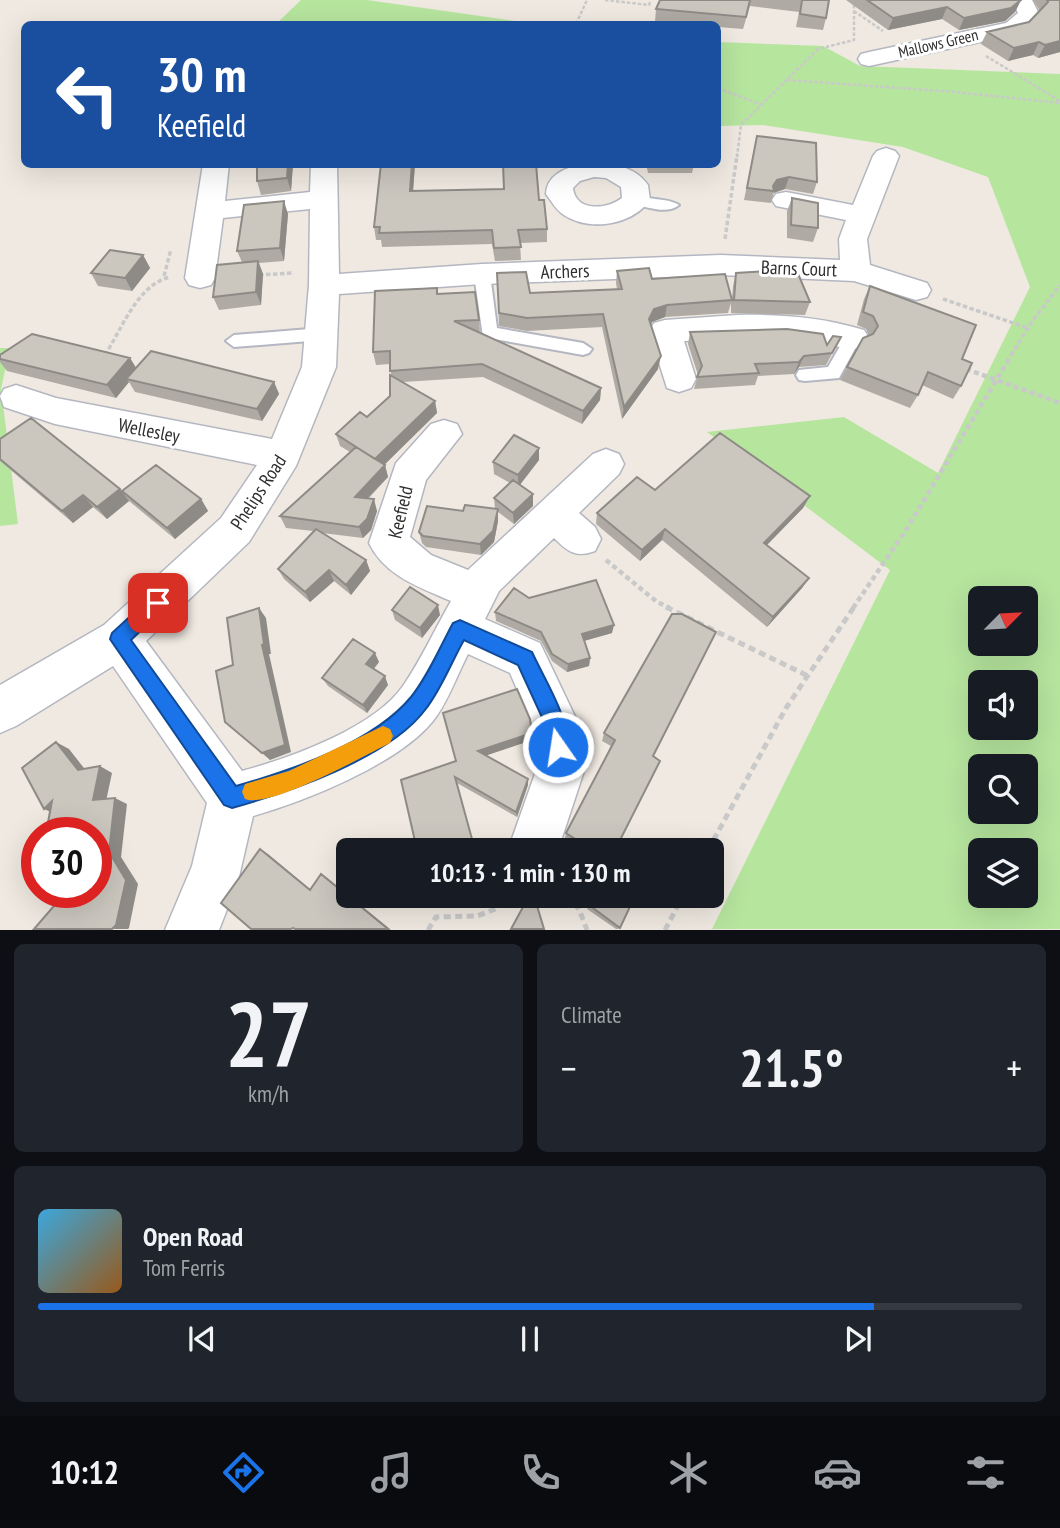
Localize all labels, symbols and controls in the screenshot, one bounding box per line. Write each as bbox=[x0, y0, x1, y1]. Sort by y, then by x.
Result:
street label: Mallows Green bbox=[896, 24, 980, 62]
text: 30 m bbox=[157, 42, 246, 106]
icon: left bbox=[42, 49, 133, 140]
text: Keefield bbox=[157, 104, 246, 146]
street label: Barns Court bbox=[761, 255, 838, 281]
street label: Archers bbox=[540, 258, 590, 284]
street label: Wellesley bbox=[116, 412, 183, 448]
street label: Phelips Road bbox=[225, 450, 291, 534]
street label: Keefield bbox=[382, 483, 418, 541]
pin bbox=[128, 573, 188, 633]
icon: arrive bbox=[139, 584, 177, 622]
north arrow bbox=[968, 586, 1038, 656]
map controls bbox=[968, 586, 1038, 908]
button: sound bbox=[968, 670, 1038, 740]
position arrow bbox=[521, 710, 595, 784]
button: search bbox=[968, 754, 1038, 824]
speed limit sign: 30 bbox=[21, 817, 112, 908]
button: layers bbox=[968, 838, 1038, 908]
text: 10:13 · 1 min · 130 m bbox=[430, 856, 630, 889]
text: 27 bbox=[225, 974, 312, 1092]
text: Climate bbox=[561, 1000, 622, 1029]
text: 21.5° bbox=[739, 1034, 844, 1101]
text: − bbox=[561, 1043, 577, 1092]
text: + bbox=[1006, 1043, 1022, 1092]
text: km/h bbox=[248, 1079, 289, 1108]
text: Open Road bbox=[143, 1220, 243, 1253]
text: Tom Ferris bbox=[143, 1253, 225, 1282]
icon: previous bbox=[183, 1320, 221, 1358]
icon: pause bbox=[511, 1320, 549, 1358]
icon: next bbox=[839, 1320, 877, 1358]
icon: directions bbox=[219, 1448, 268, 1497]
icon: music bbox=[367, 1448, 416, 1497]
icon: phone bbox=[516, 1448, 565, 1497]
icon: climate bbox=[664, 1448, 713, 1497]
icon: car bbox=[813, 1448, 862, 1497]
icon: filters bbox=[961, 1448, 1010, 1497]
text: 10:12 bbox=[50, 1451, 119, 1493]

